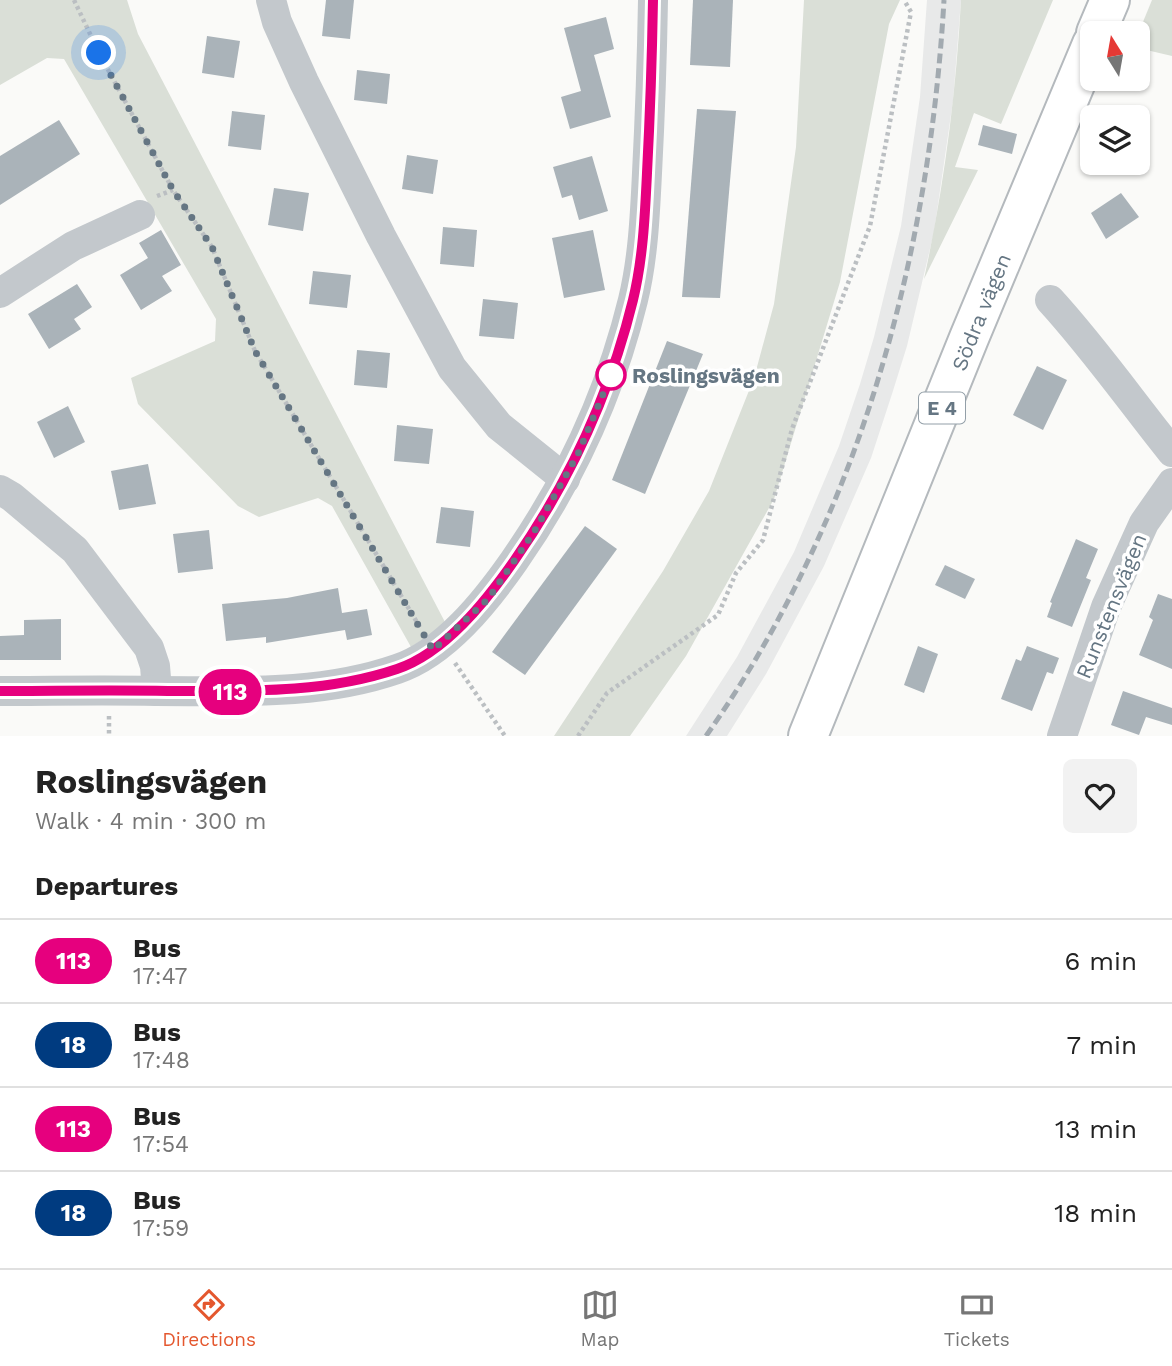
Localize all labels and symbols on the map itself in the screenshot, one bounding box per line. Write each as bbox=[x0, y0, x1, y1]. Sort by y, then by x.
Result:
north arrow bbox=[1080, 21, 1150, 91]
your location bbox=[81, 35, 116, 70]
street label: Södra vägen bbox=[946, 250, 1016, 374]
marker: Roslingsvägen bbox=[596, 360, 626, 390]
place label: Roslingsvägen bbox=[632, 363, 780, 388]
road number: E 4 bbox=[919, 392, 965, 424]
street label: Runstensvägen bbox=[1071, 530, 1151, 682]
line badge: 113 bbox=[190, 669, 270, 715]

